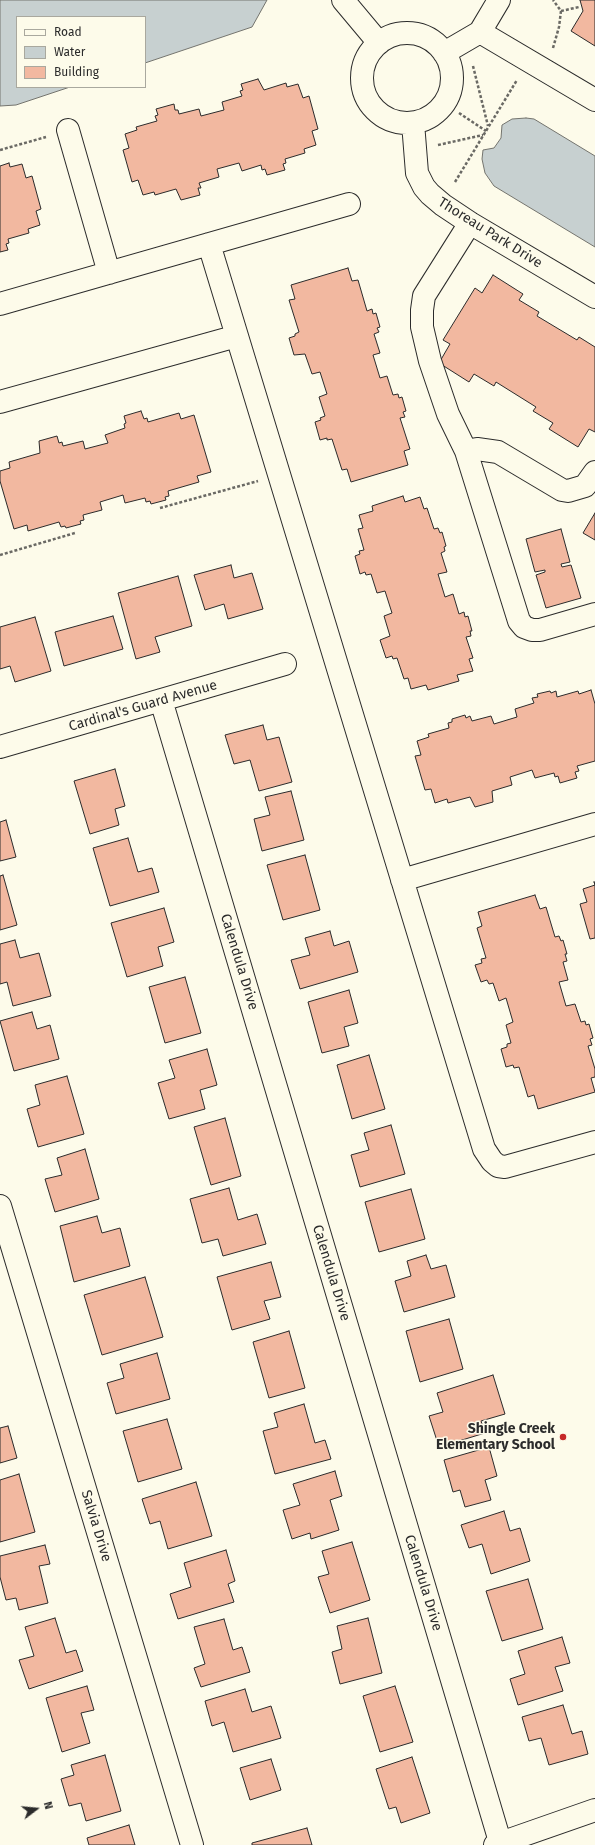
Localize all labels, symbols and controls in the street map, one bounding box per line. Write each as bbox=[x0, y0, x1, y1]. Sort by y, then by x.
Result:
legend bbox=[16, 16, 146, 88]
text: Road bbox=[54, 25, 82, 39]
text: Water bbox=[54, 45, 85, 59]
text: Building bbox=[54, 65, 99, 79]
street label: Thoreau Park Drive bbox=[435, 194, 545, 272]
street label: Cardinal's Guard Avenue bbox=[67, 677, 219, 735]
street label: Calendula Drive bbox=[216, 912, 262, 1012]
street label: Calendula Drive bbox=[308, 1223, 354, 1323]
place label: Shingle Creek Elementary School bbox=[436, 1421, 555, 1454]
marker: Shingle Creek Elementary School bbox=[558, 1432, 568, 1442]
street label: Salvia Drive bbox=[77, 1488, 115, 1564]
street label: Calendula Drive bbox=[400, 1533, 446, 1633]
north arrow bbox=[16, 1789, 56, 1829]
text: N bbox=[41, 1800, 55, 1811]

